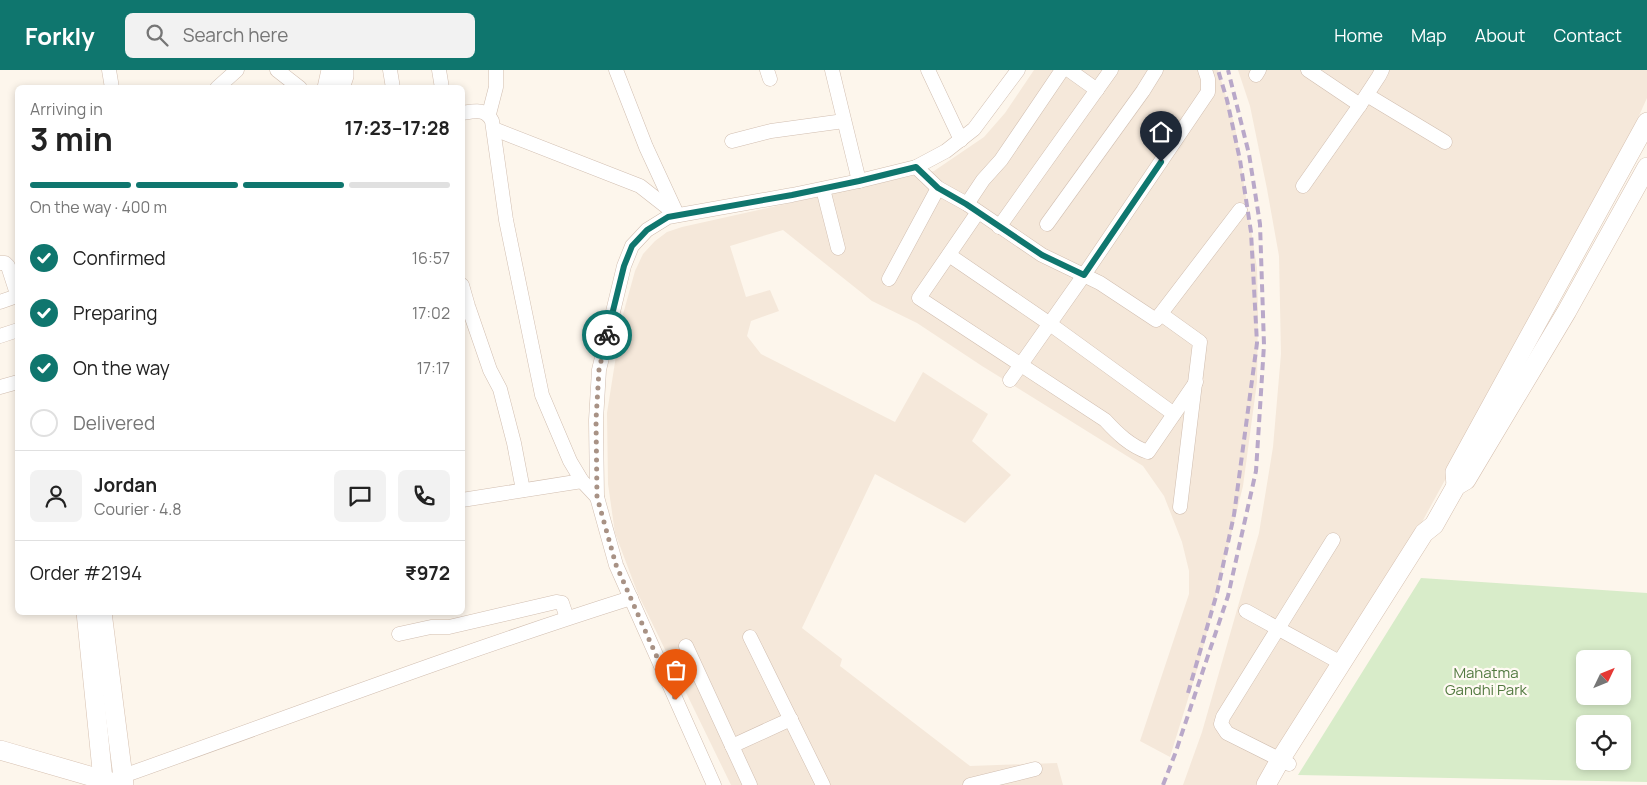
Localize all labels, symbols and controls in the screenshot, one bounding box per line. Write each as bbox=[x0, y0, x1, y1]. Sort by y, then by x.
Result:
search box bbox=[125, 13, 475, 58]
text: Forkly bbox=[25, 19, 95, 52]
icon: search bbox=[143, 21, 171, 49]
text: Search here bbox=[183, 22, 288, 48]
text: Home bbox=[1334, 23, 1383, 47]
text: Map bbox=[1411, 23, 1447, 47]
text: About bbox=[1475, 23, 1525, 47]
text: Contact bbox=[1553, 23, 1622, 47]
text: Arriving in bbox=[30, 98, 103, 120]
pin bbox=[1140, 111, 1182, 162]
text: 17:23–17:28 bbox=[345, 115, 450, 141]
text: 3 min bbox=[30, 117, 113, 161]
icon: home bbox=[1147, 118, 1175, 146]
text: On the way · 400 m bbox=[30, 196, 167, 218]
icon: check bbox=[30, 244, 58, 272]
text: Confirmed bbox=[73, 245, 166, 271]
text: 16:57 bbox=[412, 247, 450, 269]
icon: check bbox=[30, 299, 58, 327]
text: Preparing bbox=[73, 300, 158, 326]
text: 17:02 bbox=[412, 302, 450, 324]
courier bbox=[582, 310, 632, 360]
icon: bike bbox=[593, 321, 621, 349]
icon: check bbox=[30, 354, 58, 382]
text: On the way bbox=[73, 355, 170, 381]
text: 17:17 bbox=[417, 357, 450, 379]
text: Delivered bbox=[73, 410, 155, 436]
button: person bbox=[30, 470, 82, 522]
button: chat bbox=[334, 470, 386, 522]
button: phone bbox=[398, 470, 450, 522]
text: Jordan bbox=[94, 472, 157, 498]
text: Courier · 4.8 bbox=[94, 498, 182, 520]
text: Order #2194 bbox=[30, 560, 142, 586]
text: ₹972 bbox=[405, 560, 450, 586]
pin bbox=[655, 649, 697, 700]
north arrow bbox=[1576, 650, 1631, 705]
map controls bbox=[1576, 650, 1631, 770]
icon: bag bbox=[662, 656, 690, 684]
park label: Mahatma Gandhi Park bbox=[1445, 662, 1528, 700]
button: locate bbox=[1576, 715, 1631, 770]

